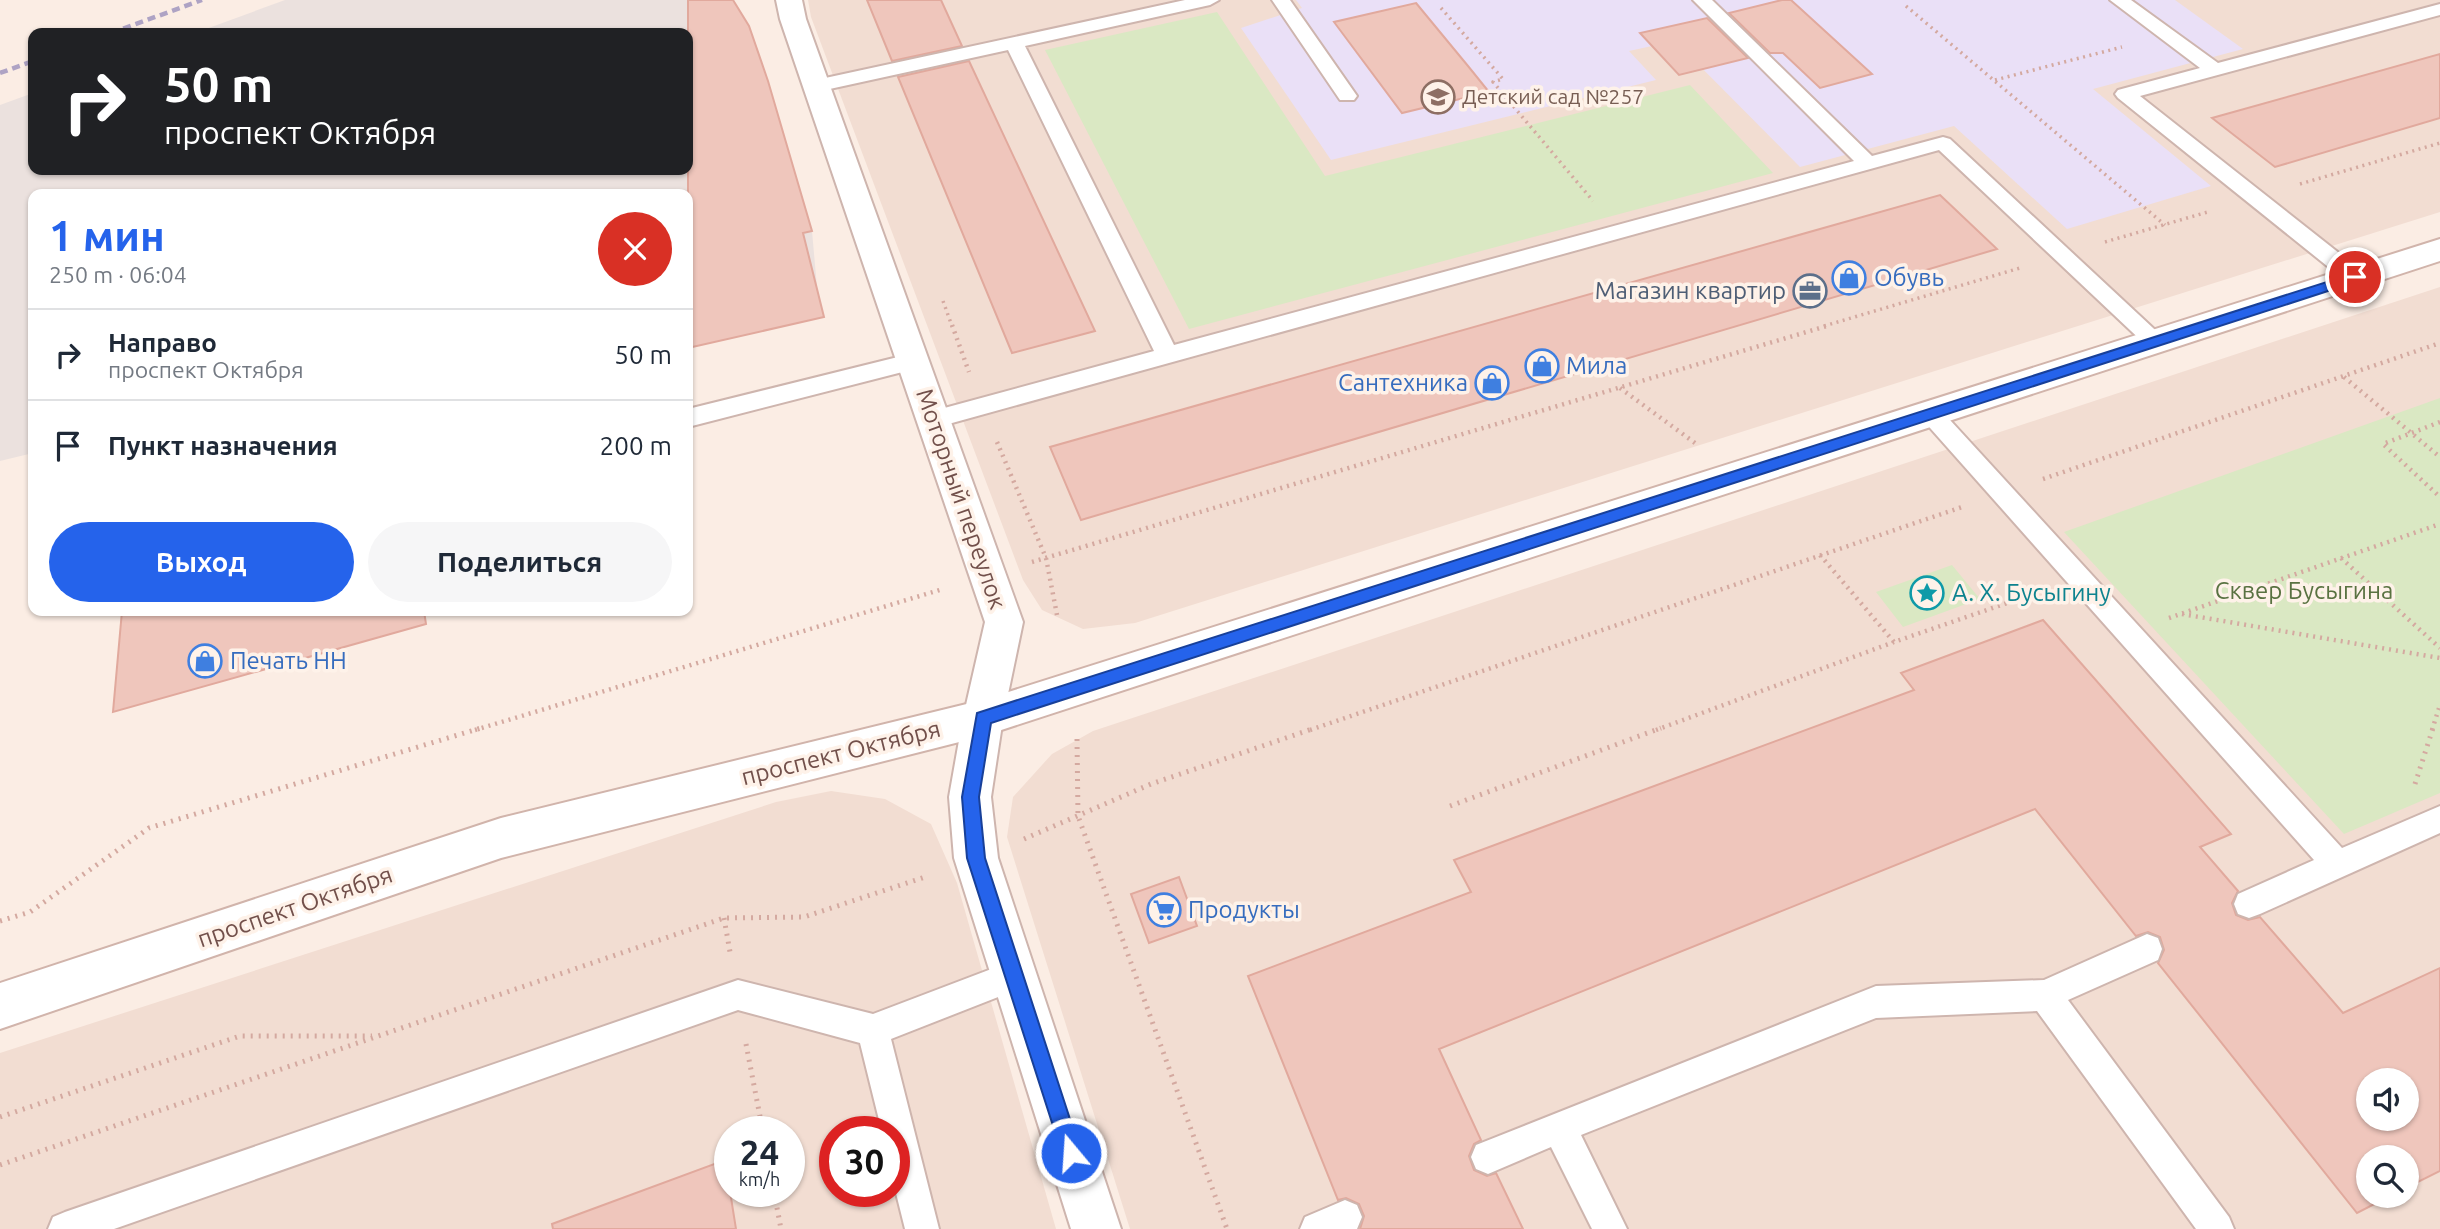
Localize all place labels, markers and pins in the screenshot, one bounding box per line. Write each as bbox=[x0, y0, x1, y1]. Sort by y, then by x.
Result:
school or university icon: Детский сад №257 bbox=[1419, 78, 1457, 116]
place label: Детский сад №257 bbox=[1462, 84, 1644, 108]
pin bbox=[2325, 247, 2385, 307]
shop icon: Обувь bbox=[1830, 259, 1868, 297]
place label: Обувь bbox=[1874, 264, 1944, 291]
office icon: Магазин квартир bbox=[1791, 272, 1829, 310]
place label: Магазин квартир bbox=[1595, 277, 1786, 304]
shop icon: Мила bbox=[1523, 347, 1561, 385]
place label: Мила bbox=[1566, 352, 1627, 379]
shop icon: Сантехника bbox=[1473, 364, 1511, 402]
place label: Сантехника bbox=[1338, 369, 1468, 396]
place icon: А. Х. Бусыгину bbox=[1908, 574, 1946, 612]
place label: А. Х. Бусыгину bbox=[1952, 579, 2111, 606]
shop icon: Печать НН bbox=[186, 642, 224, 680]
place label: Печать НН bbox=[230, 647, 347, 674]
supermarket icon: Продукты bbox=[1145, 891, 1183, 929]
place label: Продукты bbox=[1188, 896, 1300, 923]

